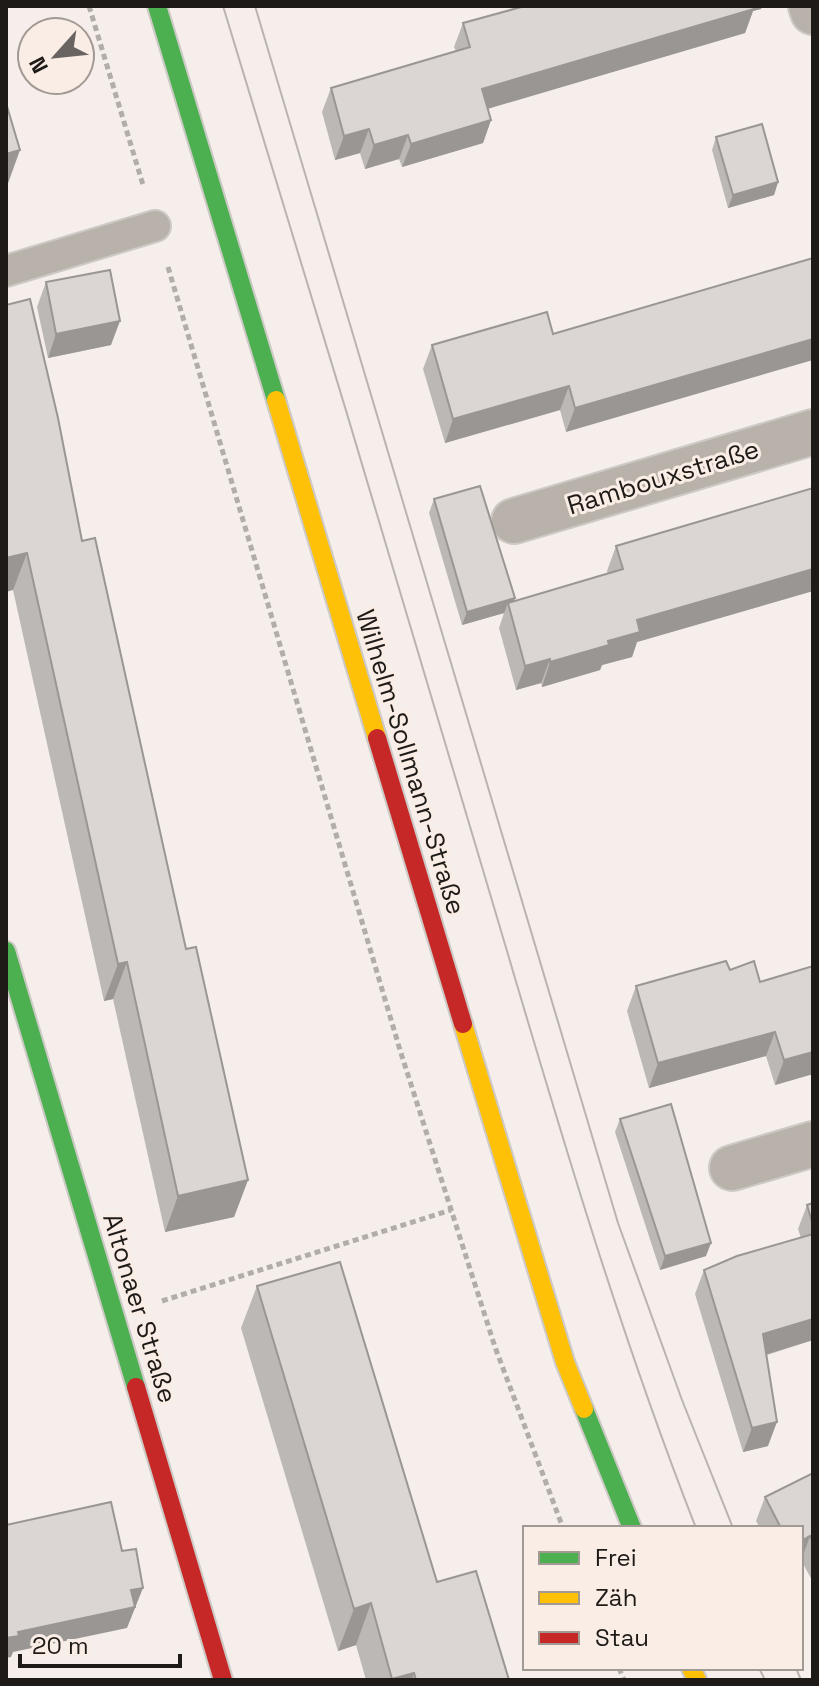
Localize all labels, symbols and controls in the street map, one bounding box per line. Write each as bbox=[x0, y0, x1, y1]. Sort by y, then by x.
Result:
north arrow bbox=[16, 16, 96, 96]
text: N bbox=[22, 52, 54, 78]
street label: Rambouxstraße bbox=[563, 432, 763, 522]
street label: Wilhelm-Sollmann-Straße bbox=[348, 605, 474, 919]
street label: Altonaer Straße bbox=[95, 1209, 185, 1407]
legend bbox=[523, 1526, 803, 1670]
text: Frei bbox=[595, 1542, 637, 1573]
text: Zäh bbox=[595, 1582, 637, 1613]
scale bar bbox=[20, 1618, 180, 1668]
text: Stau bbox=[595, 1622, 649, 1653]
text: 20 m bbox=[32, 1630, 89, 1661]

